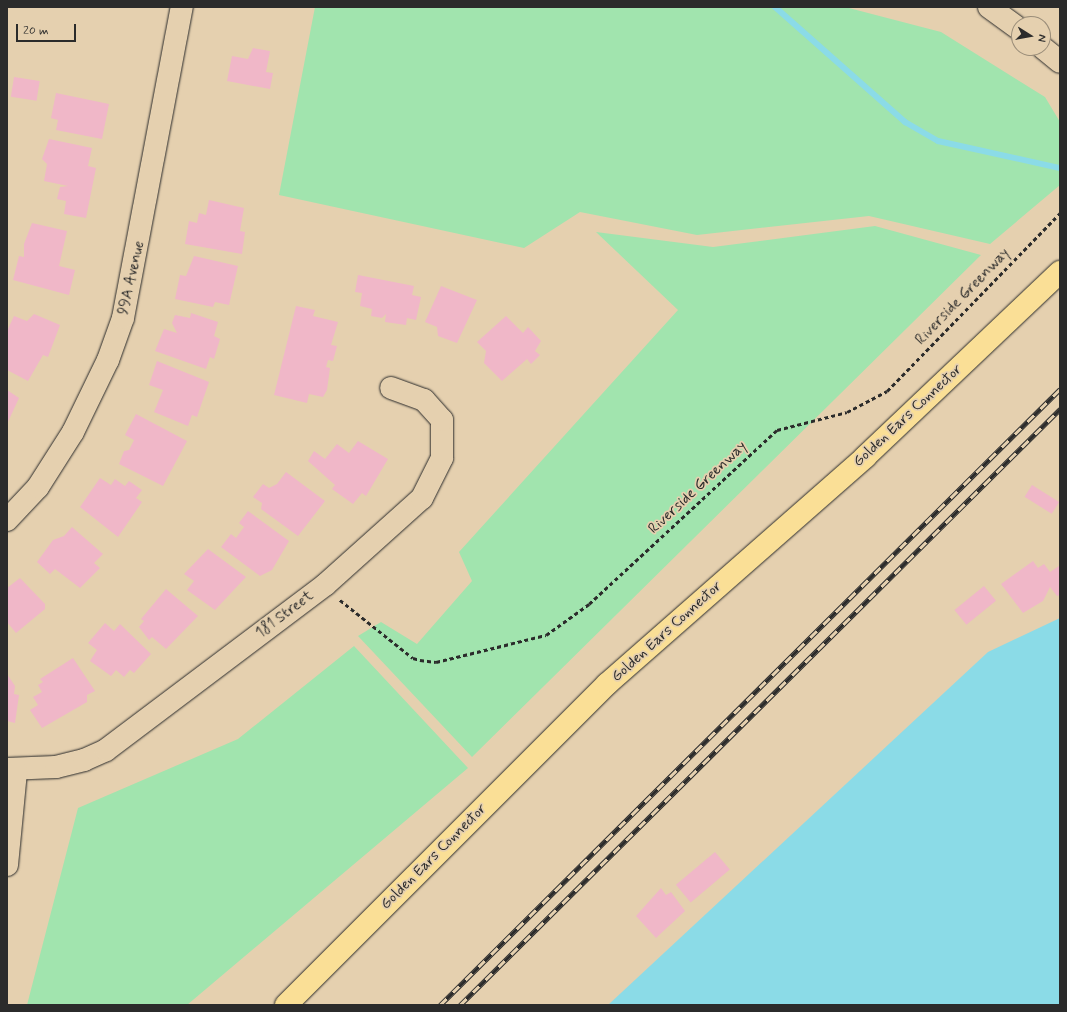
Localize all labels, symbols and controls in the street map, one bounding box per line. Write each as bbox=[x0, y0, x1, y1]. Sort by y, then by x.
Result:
scale bar bbox=[18, 16, 78, 42]
north arrow bbox=[1011, 16, 1051, 56]
text: 20 m bbox=[23, 23, 49, 39]
text: N bbox=[1034, 33, 1049, 43]
street label: 99A Avenue bbox=[115, 238, 149, 318]
street label: Riverside Greenway bbox=[911, 244, 1015, 350]
street label: Golden Ears Connector bbox=[848, 359, 968, 473]
street label: Riverside Greenway bbox=[644, 437, 752, 539]
street label: Golden Ears Connector bbox=[606, 576, 728, 688]
street label: 181 Street bbox=[253, 587, 317, 643]
street label: Golden Ears Connector bbox=[376, 799, 492, 915]

